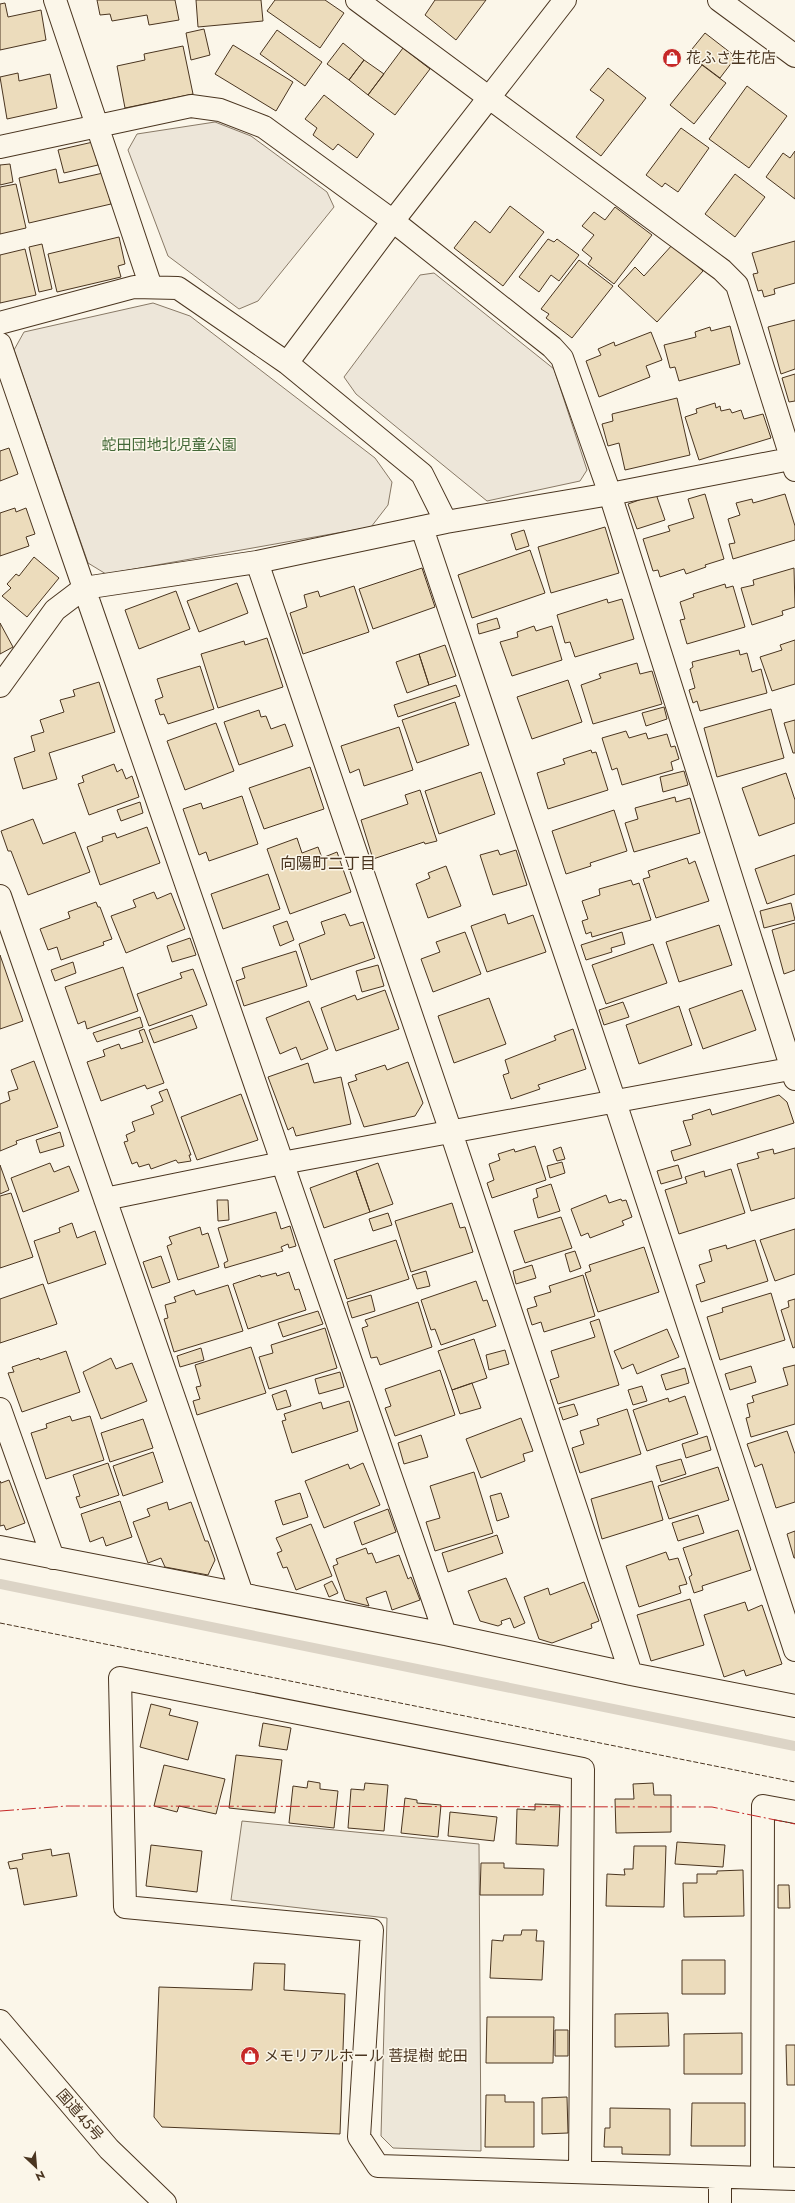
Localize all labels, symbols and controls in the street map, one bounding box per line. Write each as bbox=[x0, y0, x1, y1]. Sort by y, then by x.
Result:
shop icon: 花ふさ生花店 bbox=[661, 47, 683, 69]
place label: 花ふさ生花店 bbox=[686, 47, 776, 69]
park label: 蛇田団地北児童公園 bbox=[101, 434, 237, 456]
district label: 向陽町二丁目 bbox=[280, 852, 376, 875]
shop icon: メモリアルホール 菩提樹 蛇田 bbox=[239, 2045, 261, 2067]
place label: メモリアルホール 菩提樹 蛇田 bbox=[264, 2045, 468, 2067]
street label: 国道45号 bbox=[51, 2084, 109, 2146]
north arrow bbox=[16, 2147, 56, 2187]
text: N bbox=[33, 2167, 48, 2185]

